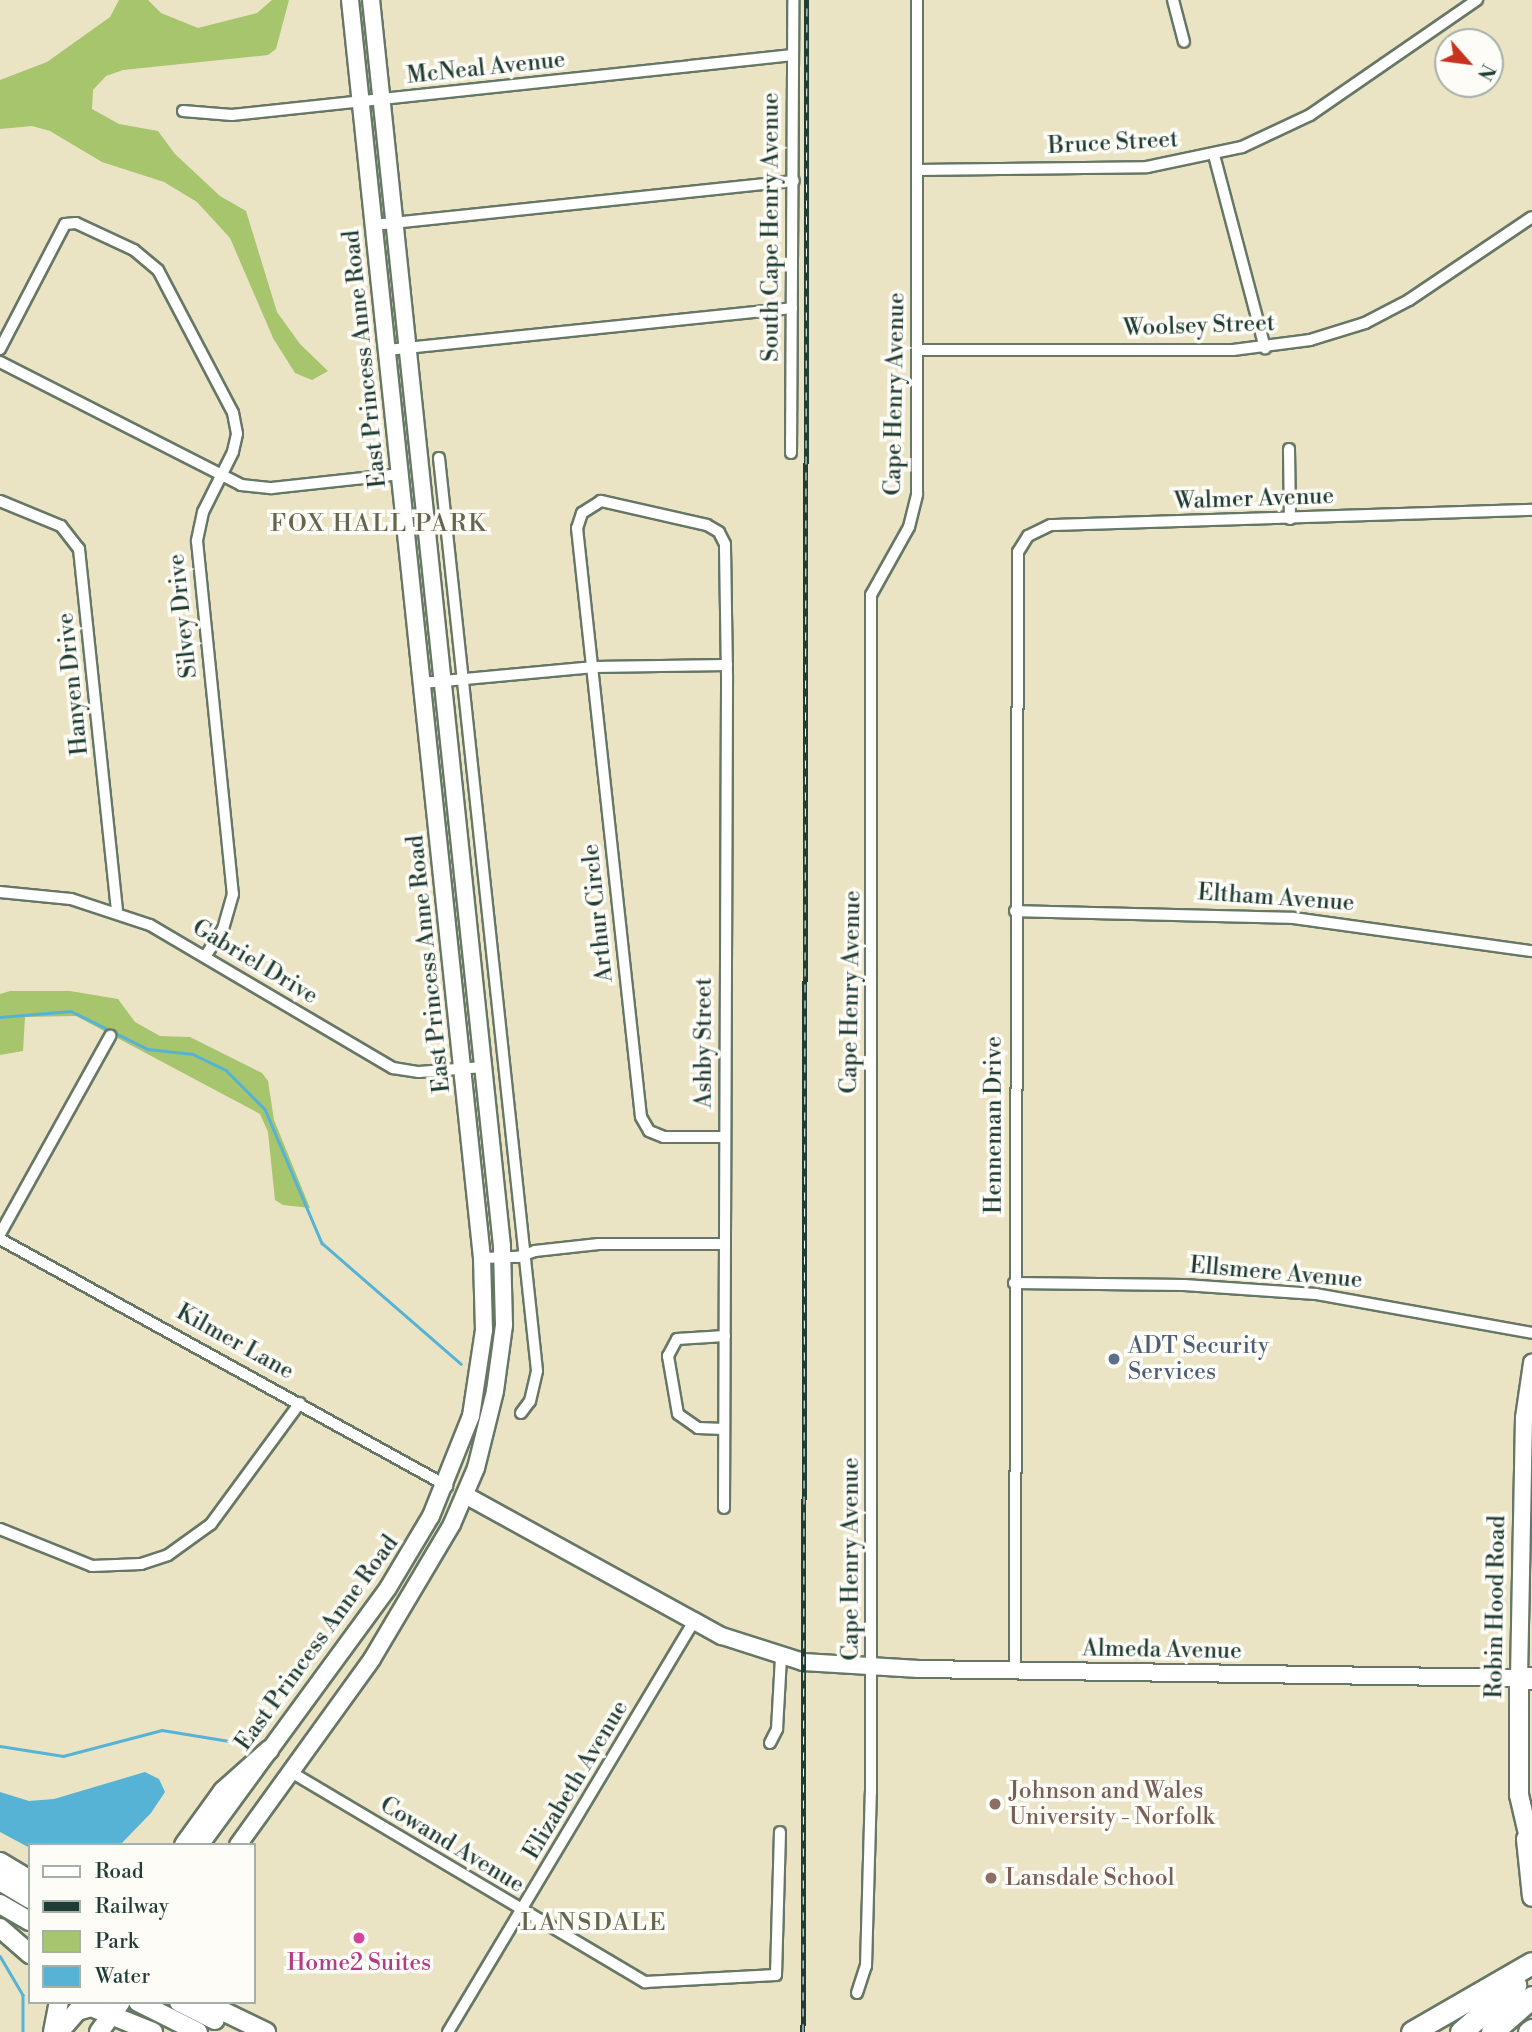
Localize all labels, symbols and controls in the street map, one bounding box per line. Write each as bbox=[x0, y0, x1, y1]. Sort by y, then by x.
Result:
north arrow bbox=[1434, 28, 1504, 98]
street label: McNeal Avenue bbox=[405, 46, 567, 90]
text: N bbox=[1472, 60, 1500, 84]
street label: South Cape Henry Avenue bbox=[757, 92, 785, 362]
street label: Bruce Street bbox=[1047, 126, 1179, 160]
street label: East Princess Anne Road bbox=[338, 229, 392, 489]
street label: Cape Henry Avenue bbox=[879, 292, 911, 496]
street label: Woolsey Street bbox=[1123, 310, 1275, 342]
street label: Walmer Avenue bbox=[1174, 482, 1334, 516]
district label: FOX HALL PARK bbox=[272, 511, 486, 539]
street label: Silvey Drive bbox=[163, 552, 203, 680]
street label: Hanyen Drive bbox=[52, 611, 94, 757]
street label: East Princess Anne Road bbox=[402, 834, 456, 1094]
street label: Arthur Circle bbox=[577, 842, 619, 984]
street label: Eltham Avenue bbox=[1197, 879, 1355, 917]
street label: Cape Henry Avenue bbox=[835, 890, 867, 1094]
street label: Gabriel Drive bbox=[187, 914, 323, 1010]
street label: Ashby Street bbox=[690, 978, 718, 1108]
street label: Henneman Drive bbox=[980, 1036, 1008, 1214]
street label: Ellsmere Avenue bbox=[1188, 1252, 1364, 1294]
street label: Kilmer Lane bbox=[172, 1298, 298, 1386]
place label: ADT Security Services bbox=[1128, 1332, 1269, 1386]
marker: ADT Security Services bbox=[1106, 1351, 1122, 1367]
street label: Cape Henry Avenue bbox=[837, 1457, 865, 1661]
street label: Robin Hood Road bbox=[1481, 1515, 1511, 1699]
street label: East Princess Anne Road bbox=[230, 1530, 404, 1756]
street label: Almeda Avenue bbox=[1082, 1635, 1242, 1665]
street label: Elizabeth Avenue bbox=[518, 1696, 634, 1864]
place label: Johnson and Wales University - Norfolk bbox=[1009, 1777, 1214, 1831]
street label: Cowand Avenue bbox=[375, 1791, 529, 1899]
marker: Johnson and Wales University - Norfolk bbox=[987, 1796, 1003, 1812]
legend bbox=[28, 1843, 256, 2004]
text: Road bbox=[95, 1859, 144, 1885]
place label: Lansdale School bbox=[1005, 1864, 1175, 1892]
marker: Lansdale School bbox=[983, 1870, 999, 1886]
text: Railway bbox=[95, 1894, 169, 1920]
district label: LANSDALE bbox=[521, 1910, 667, 1938]
text: Park bbox=[95, 1929, 139, 1955]
marker: Home2 Suites bbox=[351, 1930, 367, 1946]
place label: Home2 Suites bbox=[287, 1949, 431, 1977]
text: Water bbox=[95, 1964, 150, 1990]

